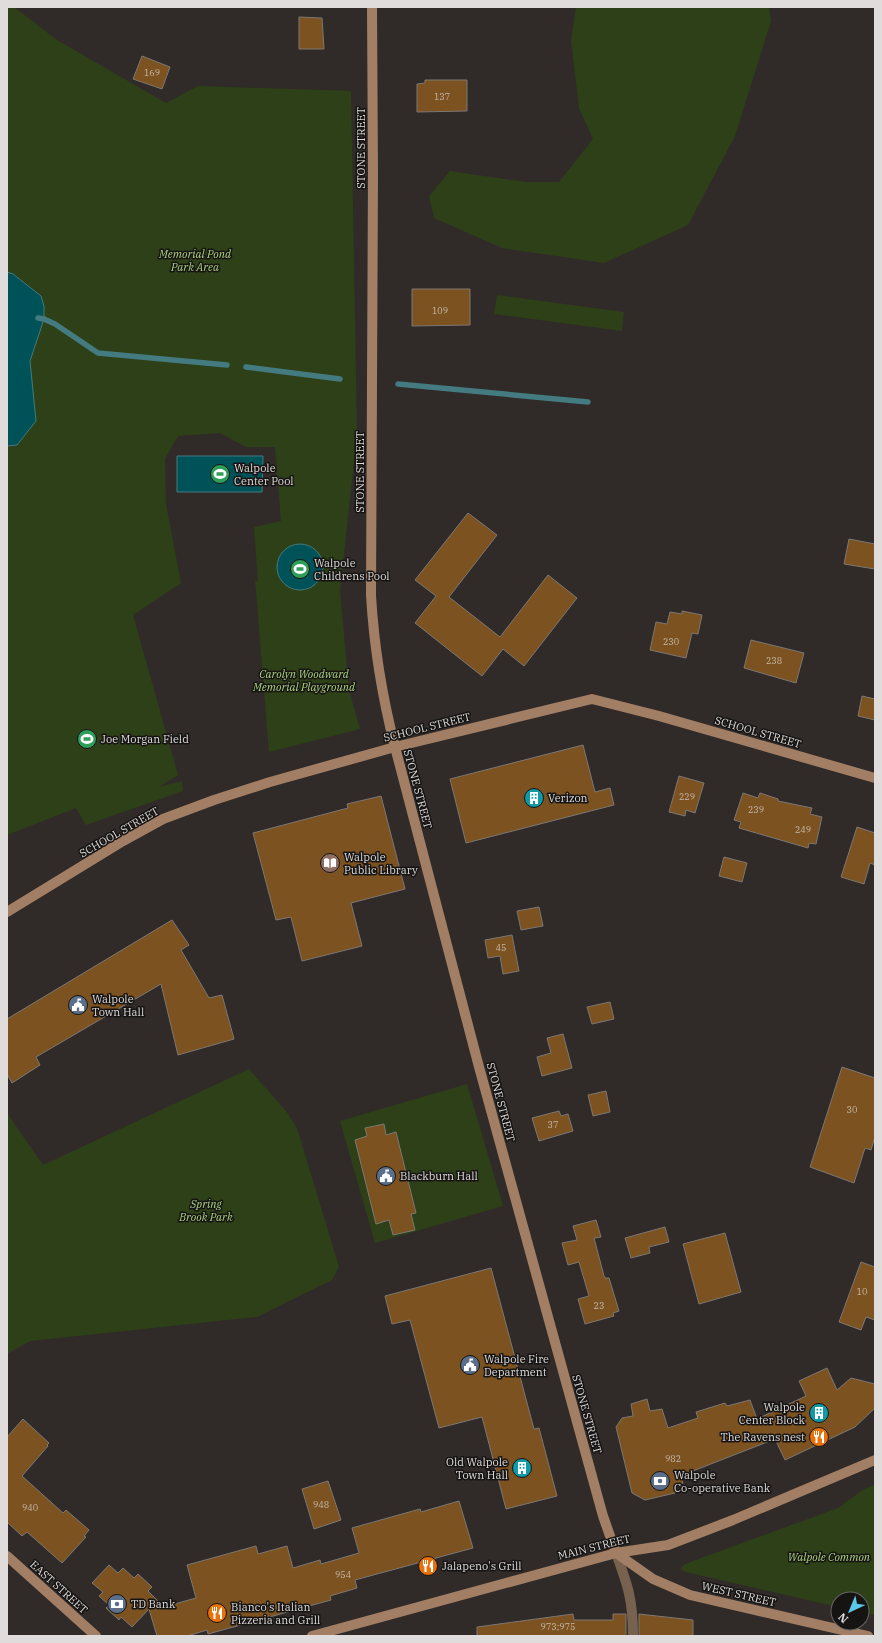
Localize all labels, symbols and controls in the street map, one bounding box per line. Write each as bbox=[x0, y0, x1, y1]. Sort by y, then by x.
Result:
house number: 169 bbox=[144, 67, 160, 78]
house number: 137 bbox=[434, 91, 450, 102]
street label: STONE STREET bbox=[354, 107, 368, 189]
park label: Memorial Pond Park Area bbox=[158, 247, 232, 274]
house number: 109 bbox=[432, 305, 448, 316]
street label: STONE STREET bbox=[353, 431, 367, 513]
place label: Walpole Center Pool bbox=[234, 461, 294, 488]
sports icon: Walpole Center Pool bbox=[209, 463, 231, 485]
place label: Walpole Childrens Pool bbox=[314, 556, 390, 583]
sports icon: Walpole Childrens Pool bbox=[289, 558, 311, 580]
house number: 230 bbox=[663, 636, 679, 647]
house number: 238 bbox=[766, 655, 782, 666]
park label: Carolyn Woodward Memorial Playground bbox=[252, 667, 356, 694]
street label: SCHOOL STREET bbox=[382, 709, 472, 745]
street label: SCHOOL STREET bbox=[713, 713, 803, 751]
sports icon: Joe Morgan Field bbox=[76, 728, 98, 750]
place label: Joe Morgan Field bbox=[101, 732, 189, 746]
street label: STONE STREET bbox=[401, 748, 435, 830]
building icon: Verizon bbox=[523, 787, 545, 809]
place label: Verizon bbox=[548, 791, 588, 805]
house number: 229 bbox=[679, 791, 695, 802]
street label: SCHOOL STREET bbox=[77, 804, 161, 860]
house number: 239 bbox=[748, 804, 764, 815]
house number: 249 bbox=[795, 824, 811, 835]
place label: Walpole Public Library bbox=[344, 850, 418, 877]
library icon: Walpole Public Library bbox=[319, 852, 341, 874]
house number: 45 bbox=[496, 942, 506, 953]
place label: Walpole Town Hall bbox=[92, 992, 144, 1019]
public building icon: Walpole Town Hall bbox=[67, 994, 89, 1016]
street label: STONE STREET bbox=[484, 1061, 518, 1143]
house number: 30 bbox=[847, 1104, 857, 1115]
house number: 37 bbox=[548, 1119, 558, 1130]
public building icon: Blackburn Hall bbox=[375, 1165, 397, 1187]
place label: Blackburn Hall bbox=[400, 1169, 478, 1183]
park label: Spring Brook Park bbox=[178, 1197, 233, 1224]
house number: 10 bbox=[857, 1286, 867, 1297]
house number: 23 bbox=[594, 1300, 604, 1311]
place label: Walpole Fire Department bbox=[484, 1352, 549, 1379]
public building icon: Walpole Fire Department bbox=[459, 1354, 481, 1376]
street label: STONE STREET bbox=[569, 1373, 605, 1455]
place label: Walpole Center Block bbox=[739, 1400, 806, 1427]
building icon: Walpole Center Block bbox=[808, 1402, 830, 1424]
restaurant icon: The Ravens nest bbox=[808, 1426, 830, 1448]
place label: The Ravens nest bbox=[721, 1430, 805, 1444]
house number: 982 bbox=[665, 1453, 681, 1464]
place label: Old Walpole Town Hall bbox=[446, 1455, 508, 1482]
building icon: Old Walpole Town Hall bbox=[511, 1457, 533, 1479]
place label: Walpole Co-operative Bank bbox=[674, 1468, 771, 1495]
bank icon: Walpole Co-operative Bank bbox=[649, 1470, 671, 1492]
house number: 948 bbox=[313, 1499, 329, 1510]
house number: 940 bbox=[22, 1502, 38, 1513]
street label: MAIN STREET bbox=[556, 1531, 632, 1563]
park label: Walpole Common bbox=[788, 1550, 871, 1564]
restaurant icon: Jalapeno's Grill bbox=[417, 1555, 439, 1577]
street label: EAST STREET bbox=[27, 1557, 91, 1617]
place label: Jalapeno's Grill bbox=[442, 1559, 522, 1573]
house number: 954 bbox=[335, 1569, 351, 1580]
street label: WEST STREET bbox=[700, 1579, 778, 1609]
north arrow bbox=[830, 1591, 870, 1631]
bank icon: TD Bank bbox=[106, 1593, 128, 1615]
place label: TD Bank bbox=[131, 1597, 176, 1611]
place label: Bianco's Italian Pizzeria and Grill bbox=[231, 1600, 320, 1627]
restaurant icon: Bianco's Italian Pizzeria and Grill bbox=[206, 1602, 228, 1624]
text: N bbox=[835, 1610, 851, 1626]
house number: 973;975 bbox=[541, 1621, 576, 1632]

